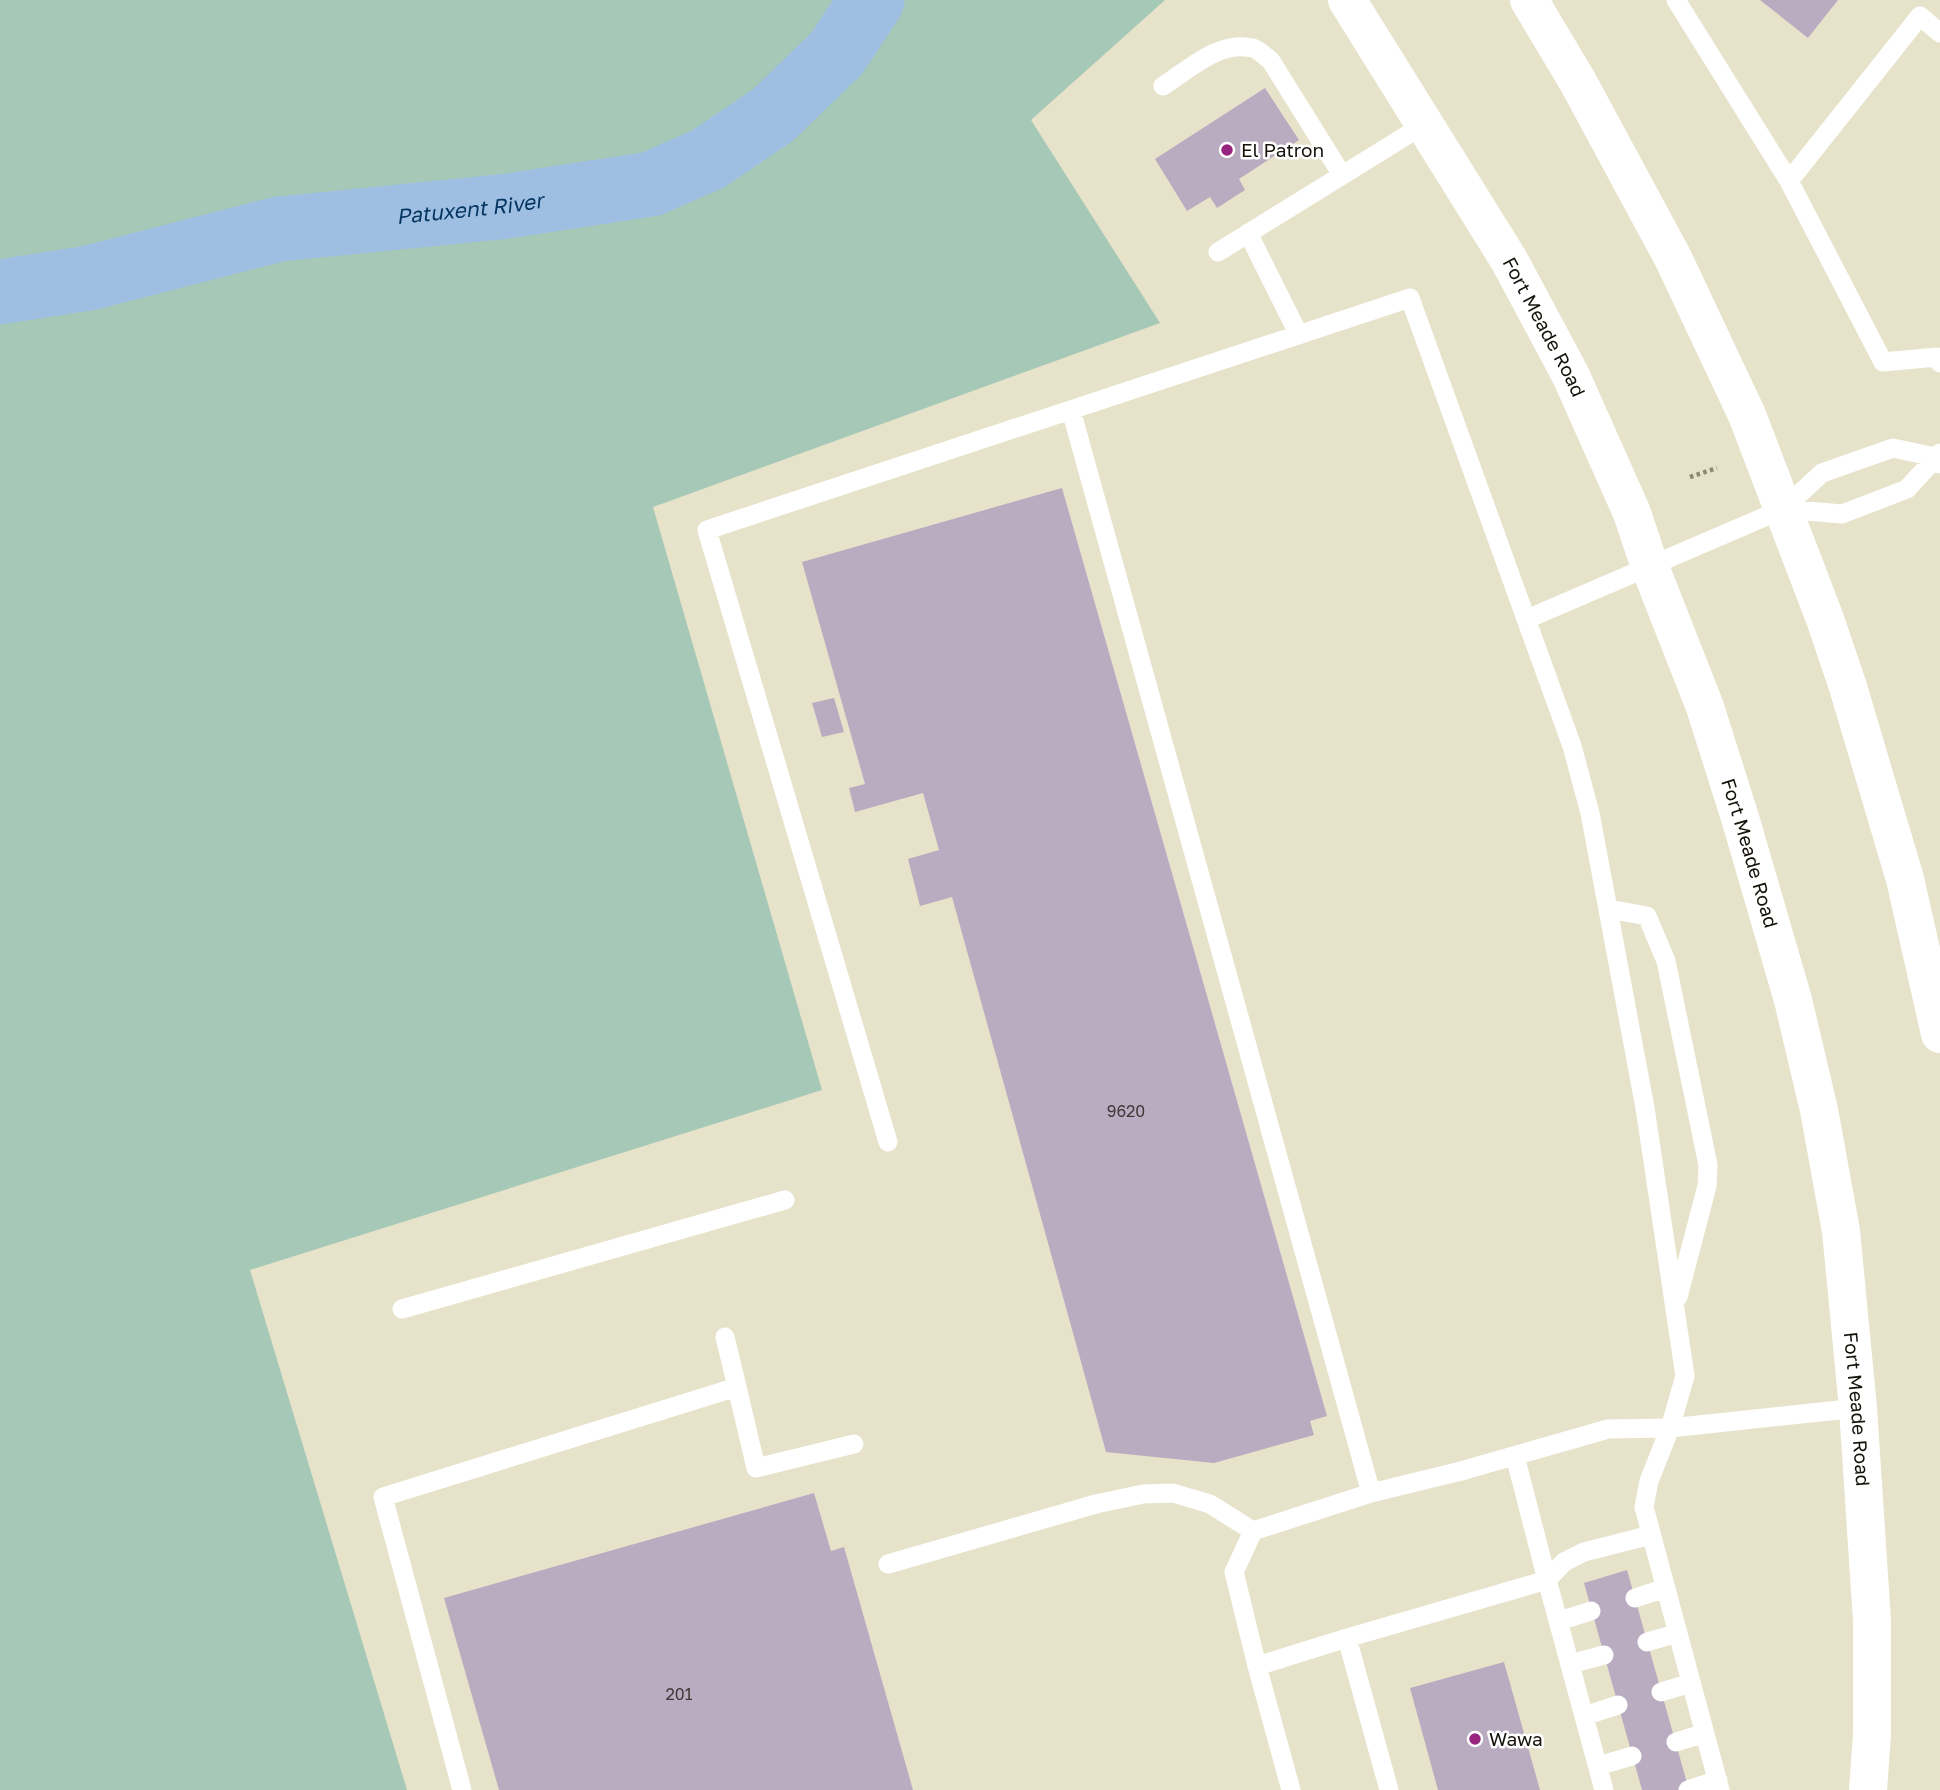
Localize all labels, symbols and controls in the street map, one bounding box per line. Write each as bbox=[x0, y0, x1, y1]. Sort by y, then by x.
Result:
place label: El Patron bbox=[1241, 138, 1324, 161]
marker: El Patron bbox=[1219, 142, 1235, 158]
water label: Patuxent River bbox=[395, 186, 548, 229]
street label: Fort Meade Road bbox=[1498, 253, 1591, 400]
street label: Fort Meade Road bbox=[1717, 775, 1783, 930]
house number: 9620 bbox=[1107, 1101, 1145, 1121]
street label: Fort Meade Road bbox=[1840, 1331, 1875, 1487]
house number: 201 bbox=[666, 1684, 693, 1704]
place label: Wawa bbox=[1489, 1727, 1543, 1750]
marker: Wawa bbox=[1467, 1731, 1483, 1747]

